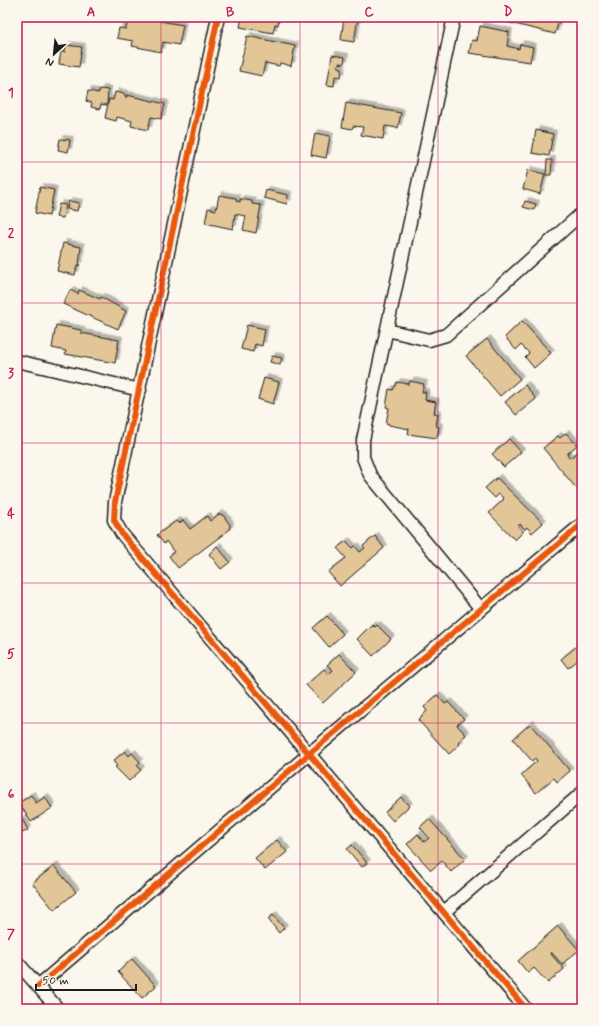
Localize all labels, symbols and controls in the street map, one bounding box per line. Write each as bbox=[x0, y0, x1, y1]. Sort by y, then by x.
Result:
text: A bbox=[87, 4, 95, 21]
text: B bbox=[226, 4, 235, 21]
text: C bbox=[364, 4, 374, 21]
text: D bbox=[504, 4, 513, 21]
north arrow bbox=[34, 34, 74, 74]
text: N bbox=[43, 54, 56, 70]
text: 1 bbox=[8, 85, 14, 102]
text: 2 bbox=[8, 225, 15, 242]
text: 3 bbox=[8, 365, 14, 382]
text: 4 bbox=[7, 506, 15, 523]
text: 5 bbox=[7, 646, 15, 663]
text: 6 bbox=[8, 786, 15, 803]
text: 7 bbox=[7, 926, 15, 943]
scale bar bbox=[36, 966, 136, 992]
text: 50 m bbox=[42, 973, 69, 989]

